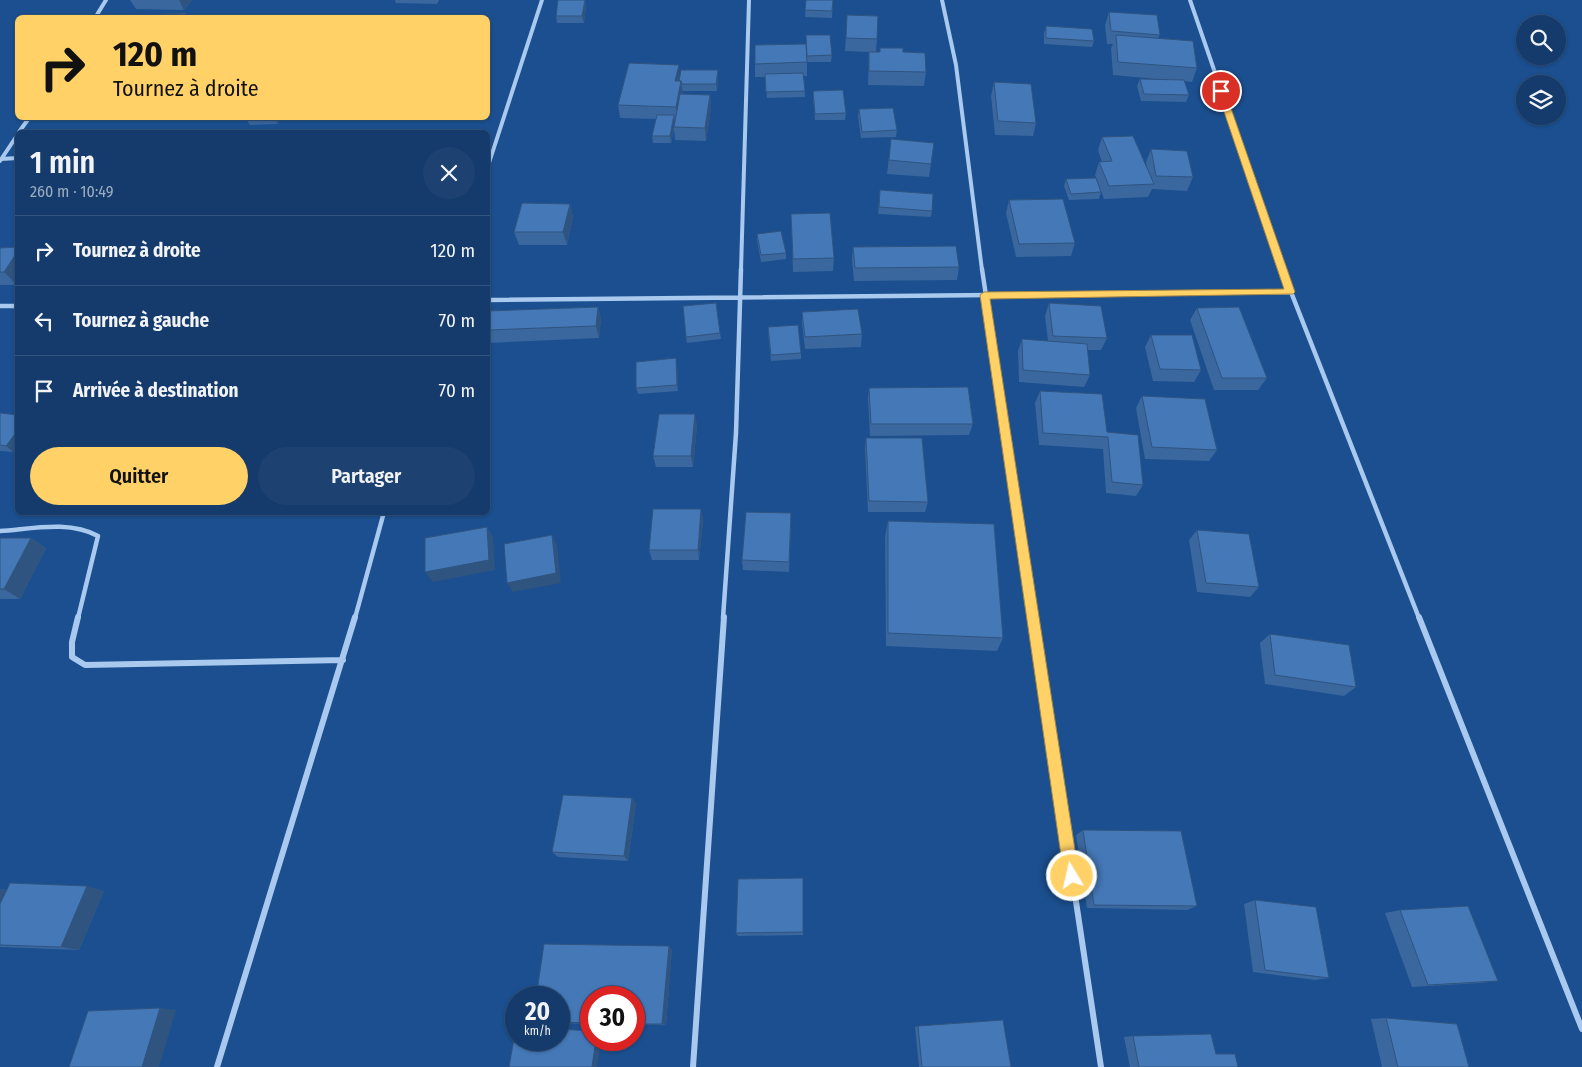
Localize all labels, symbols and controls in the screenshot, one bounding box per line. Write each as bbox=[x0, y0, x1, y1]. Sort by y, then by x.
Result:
map controls bbox=[1516, 15, 1566, 125]
button: search bbox=[1516, 15, 1566, 65]
text: 120 m bbox=[113, 33, 197, 75]
icon: right bbox=[30, 35, 95, 100]
pin bbox=[1200, 70, 1242, 112]
text: Tournez à droite bbox=[113, 75, 259, 102]
button: layers bbox=[1516, 75, 1566, 125]
icon: arrive bbox=[1207, 77, 1235, 105]
text: 1 min bbox=[30, 145, 95, 181]
button: close bbox=[423, 147, 475, 199]
text: 260 m · 10:49 bbox=[30, 182, 113, 201]
icon: right bbox=[30, 237, 58, 265]
text: Tournez à droite bbox=[73, 239, 201, 262]
text: 120 m bbox=[430, 239, 475, 262]
icon: left bbox=[30, 307, 58, 335]
text: Tournez à gauche bbox=[73, 309, 209, 332]
text: 70 m bbox=[439, 309, 475, 332]
icon: arrive bbox=[30, 377, 58, 405]
text: Arrivée à destination bbox=[73, 379, 239, 402]
text: 70 m bbox=[439, 379, 475, 402]
button: Quitter bbox=[30, 447, 248, 505]
button: Partager bbox=[258, 447, 475, 505]
position arrow bbox=[1045, 849, 1097, 901]
speed limit sign: 30 bbox=[580, 986, 645, 1051]
text: 20 bbox=[525, 997, 550, 1027]
text: km/h bbox=[524, 1024, 551, 1038]

